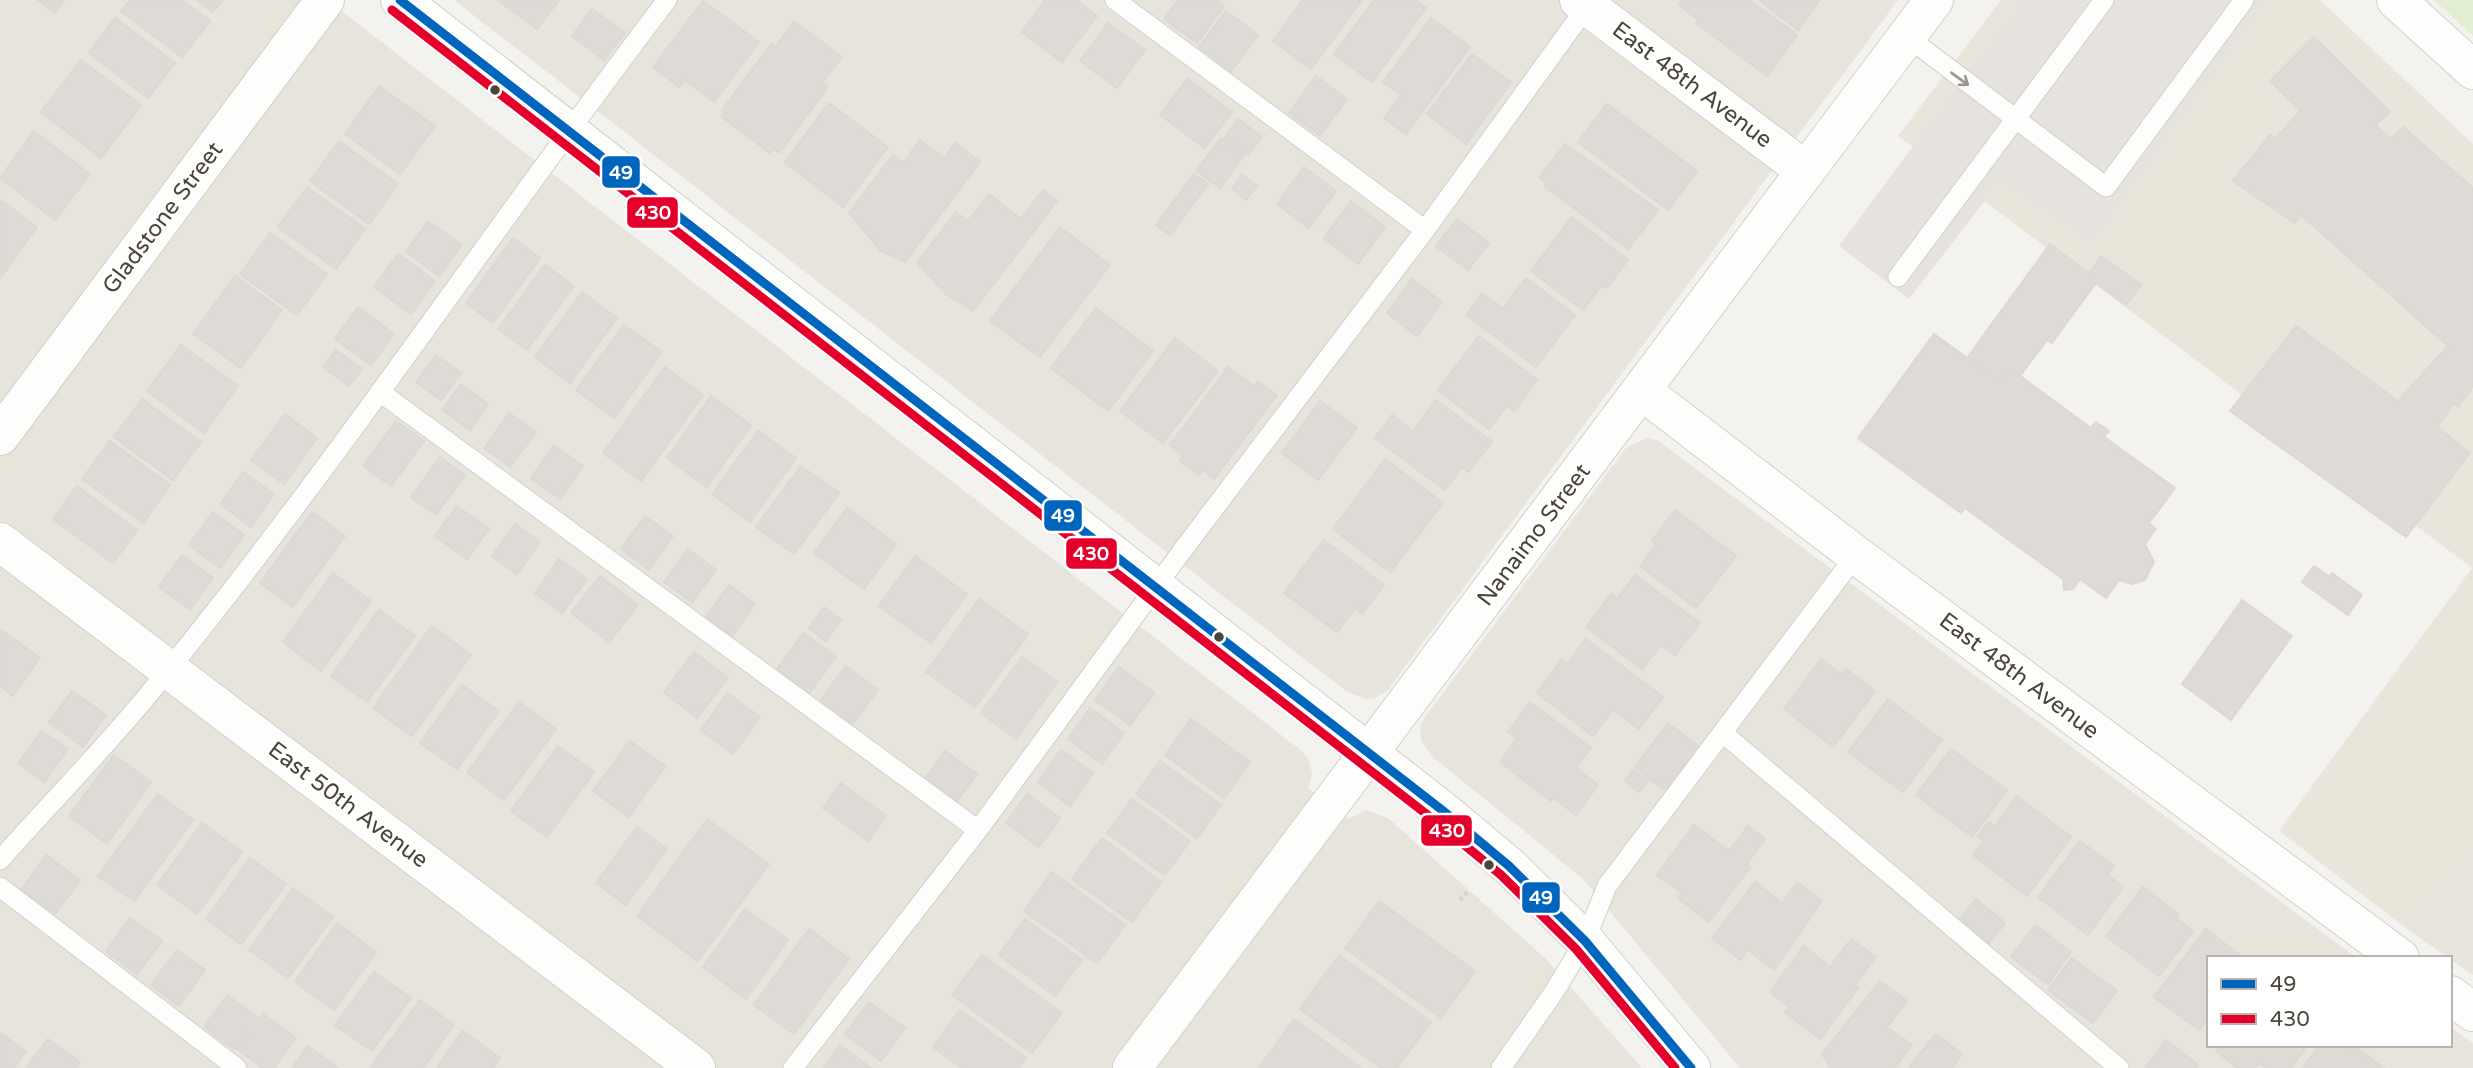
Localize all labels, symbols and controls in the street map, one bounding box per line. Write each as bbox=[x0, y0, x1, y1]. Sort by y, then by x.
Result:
street label: East 48th Avenue bbox=[1606, 16, 1778, 154]
one-way arrow bbox=[1950, 72, 1969, 86]
unlabelled marker bbox=[488, 83, 502, 97]
street label: Gladstone Street bbox=[97, 136, 229, 299]
line badge: 49 bbox=[601, 155, 641, 189]
text: 49 bbox=[609, 162, 633, 184]
line badge: 430 bbox=[626, 196, 679, 229]
text: 430 bbox=[635, 202, 671, 224]
street label: Nanaimo Street bbox=[1471, 458, 1597, 612]
line badge: 49 bbox=[1043, 499, 1083, 532]
text: 49 bbox=[1051, 505, 1075, 527]
line badge: 430 bbox=[1065, 537, 1118, 570]
text: 430 bbox=[1073, 543, 1109, 565]
street label: East 48th Avenue bbox=[1933, 607, 2105, 745]
unlabelled marker bbox=[1212, 630, 1226, 644]
street label: East 50th Avenue bbox=[262, 736, 434, 874]
line badge: 430 bbox=[1420, 814, 1473, 847]
text: 430 bbox=[1429, 820, 1465, 842]
unlabelled marker bbox=[1482, 858, 1496, 872]
line badge: 49 bbox=[1521, 881, 1561, 914]
text: 49 bbox=[1529, 887, 1553, 909]
legend bbox=[2207, 956, 2452, 1047]
text: 49 bbox=[2270, 972, 2296, 997]
text: 430 bbox=[2270, 1007, 2310, 1032]

